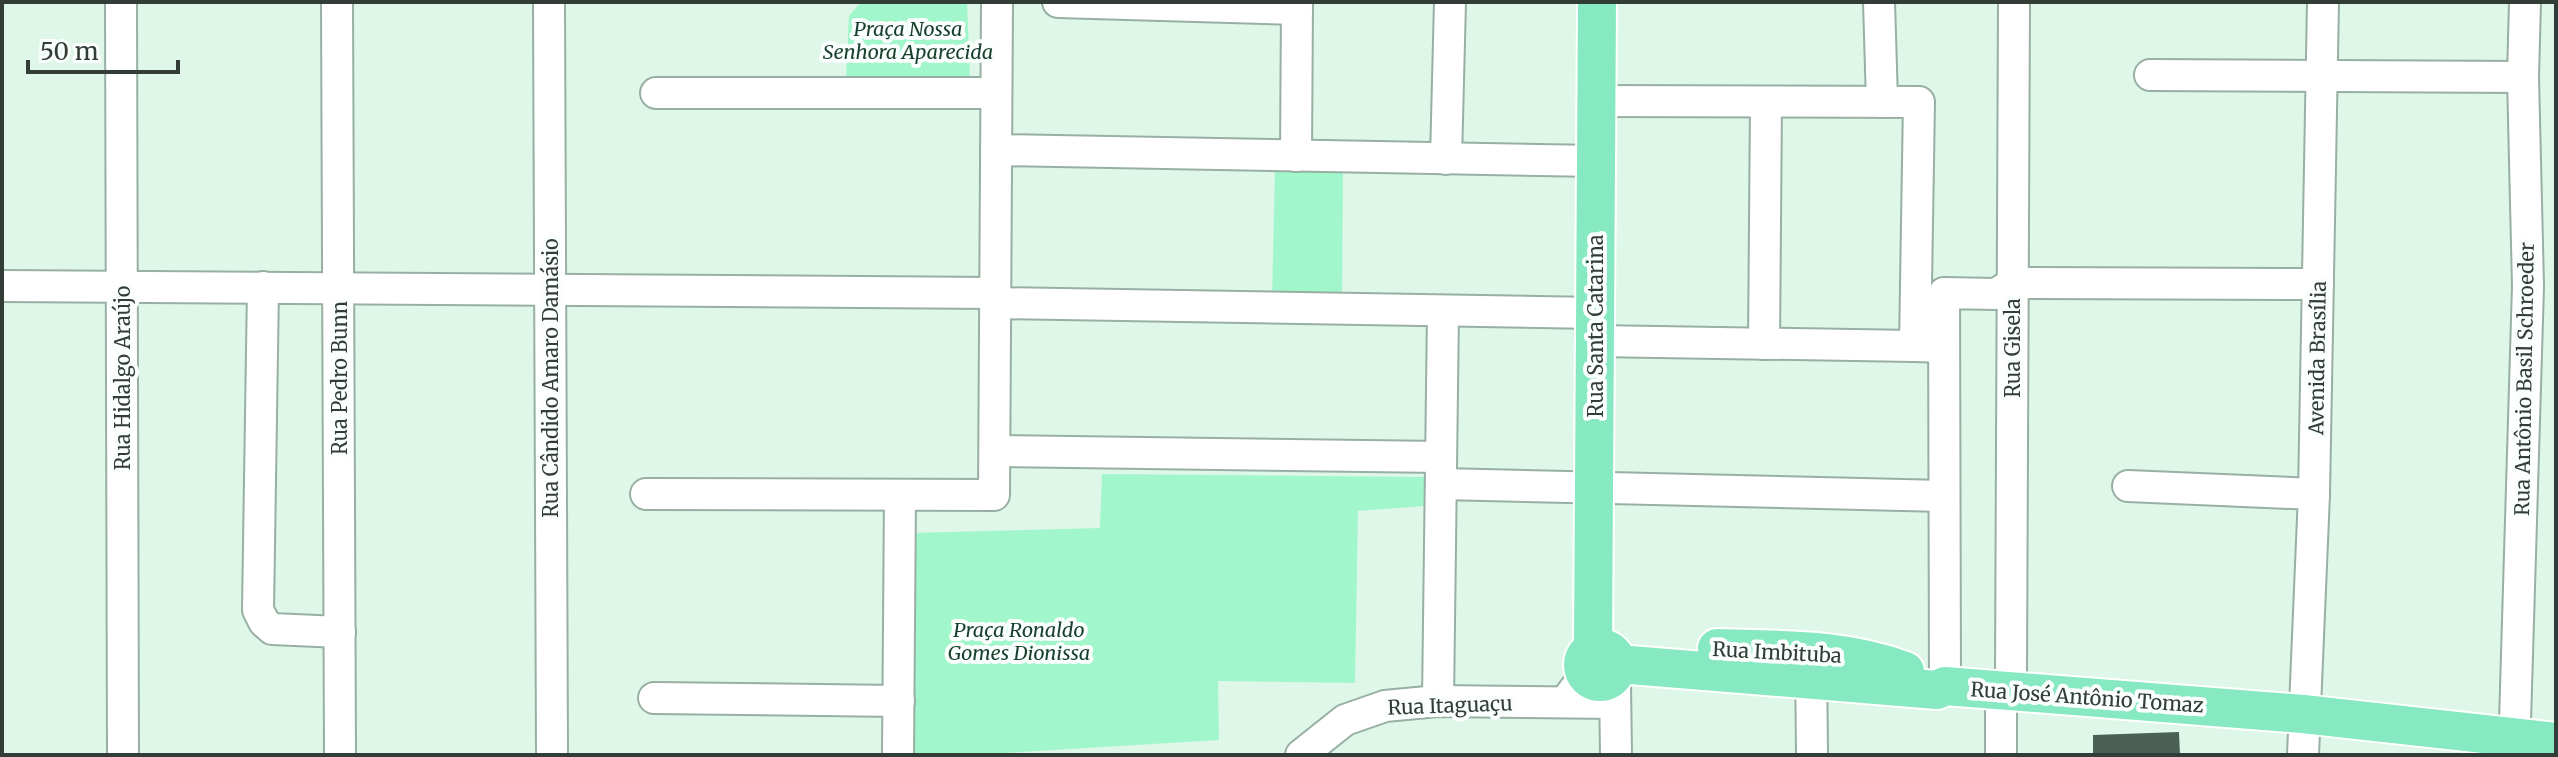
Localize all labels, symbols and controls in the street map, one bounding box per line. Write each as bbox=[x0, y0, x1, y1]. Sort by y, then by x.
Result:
park label: Praça Nossa Senhora Aparecida bbox=[823, 16, 993, 64]
scale bar bbox=[28, 24, 178, 74]
text: 50 m bbox=[40, 36, 99, 67]
street label: Rua Santa Catarina bbox=[1583, 234, 1608, 417]
street label: Rua Cândido Amaro Damásio bbox=[538, 238, 563, 518]
street label: Rua Antônio Basil Schroeder bbox=[2509, 242, 2539, 516]
street label: Avenida Brasília bbox=[2303, 280, 2331, 436]
street label: Rua Hidalgo Araújo bbox=[110, 285, 135, 470]
street label: Rua Gisela bbox=[2000, 298, 2025, 398]
street label: Rua Pedro Bunn bbox=[327, 301, 352, 455]
park label: Praça Ronaldo Gomes Dionissa bbox=[948, 617, 1090, 665]
street label: Rua Imbituba bbox=[1712, 636, 1843, 668]
street label: Rua José Antônio Tomaz bbox=[1970, 676, 2205, 718]
street label: Rua Itaguaçu bbox=[1387, 690, 1513, 720]

